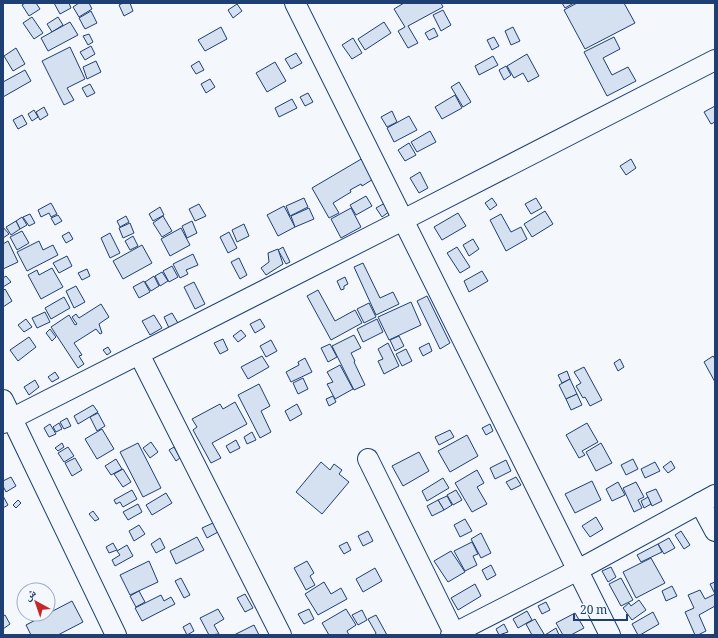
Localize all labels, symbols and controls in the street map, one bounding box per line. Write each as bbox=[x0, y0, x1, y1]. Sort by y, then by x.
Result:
north arrow bbox=[16, 582, 56, 622]
text: ش bbox=[20, 584, 41, 607]
scale bar bbox=[574, 596, 627, 622]
text: 20 m bbox=[580, 601, 607, 622]

